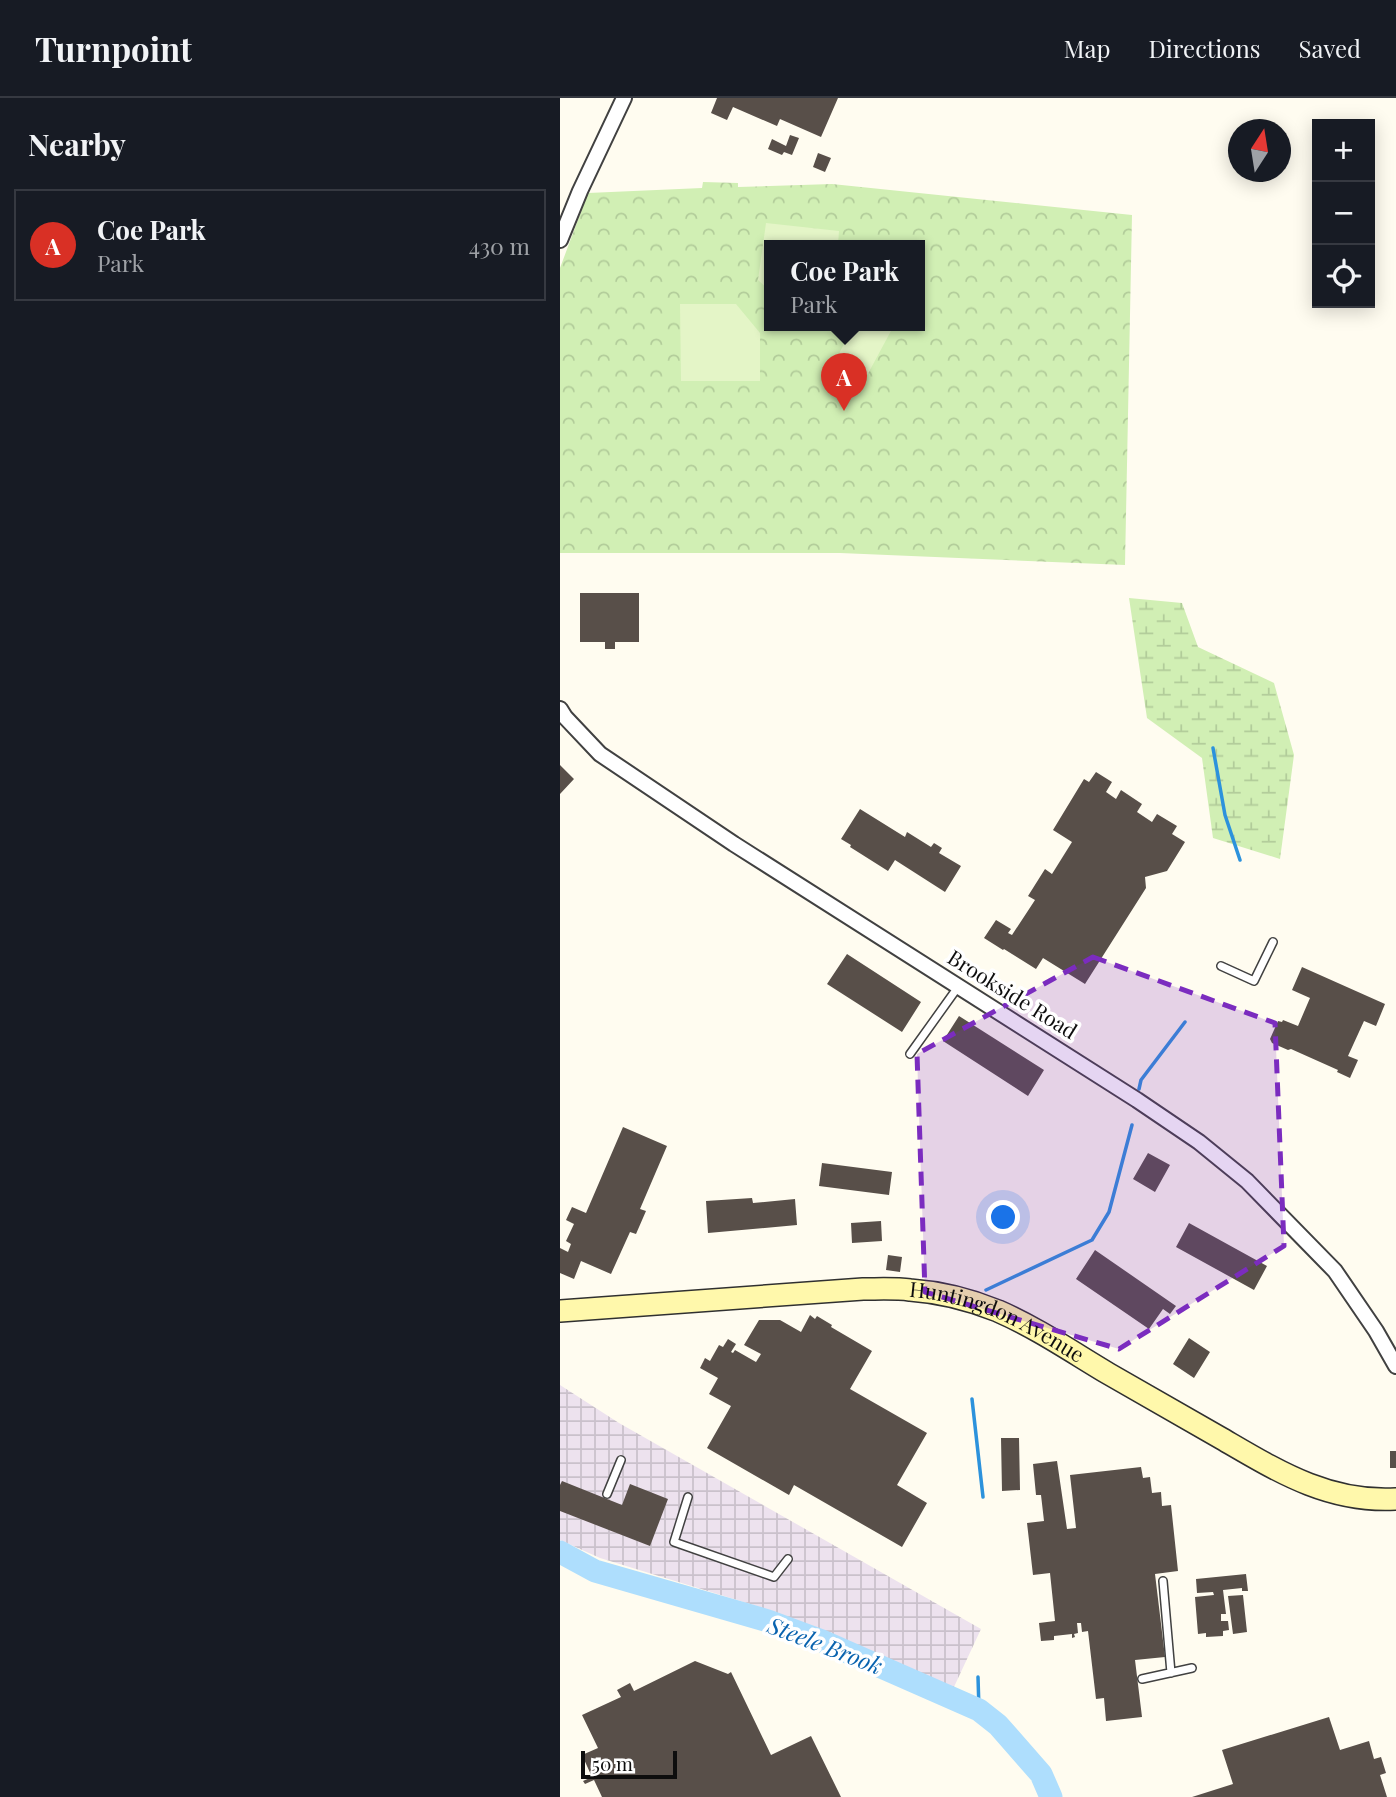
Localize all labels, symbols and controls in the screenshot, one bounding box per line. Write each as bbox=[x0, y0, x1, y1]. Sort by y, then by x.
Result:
text: Turnpoint bbox=[35, 26, 192, 70]
text: Map bbox=[1064, 32, 1110, 64]
text: Directions bbox=[1148, 32, 1261, 64]
text: Saved bbox=[1299, 32, 1361, 64]
north arrow bbox=[1228, 119, 1291, 182]
map controls bbox=[1312, 119, 1375, 308]
button: + bbox=[1312, 119, 1375, 182]
text: Nearby bbox=[28, 124, 126, 164]
button: − bbox=[1312, 182, 1375, 245]
text: Coe Park bbox=[97, 212, 206, 247]
text: A bbox=[45, 230, 61, 261]
text: 430 m bbox=[469, 230, 530, 261]
popup bbox=[764, 240, 925, 331]
button: locate bbox=[1312, 245, 1375, 308]
text: Park bbox=[97, 247, 144, 278]
text: Coe Park bbox=[790, 253, 899, 288]
text: Park bbox=[790, 288, 837, 319]
pin: A bbox=[821, 353, 867, 411]
street label: Brookside Road bbox=[943, 942, 1083, 1044]
your location bbox=[986, 1200, 1020, 1234]
street label: Huntingdon Avenue bbox=[908, 1274, 1090, 1368]
water label: Steele Brook bbox=[763, 1608, 887, 1681]
scale bar bbox=[581, 1748, 677, 1780]
text: 50 m bbox=[592, 1750, 633, 1776]

